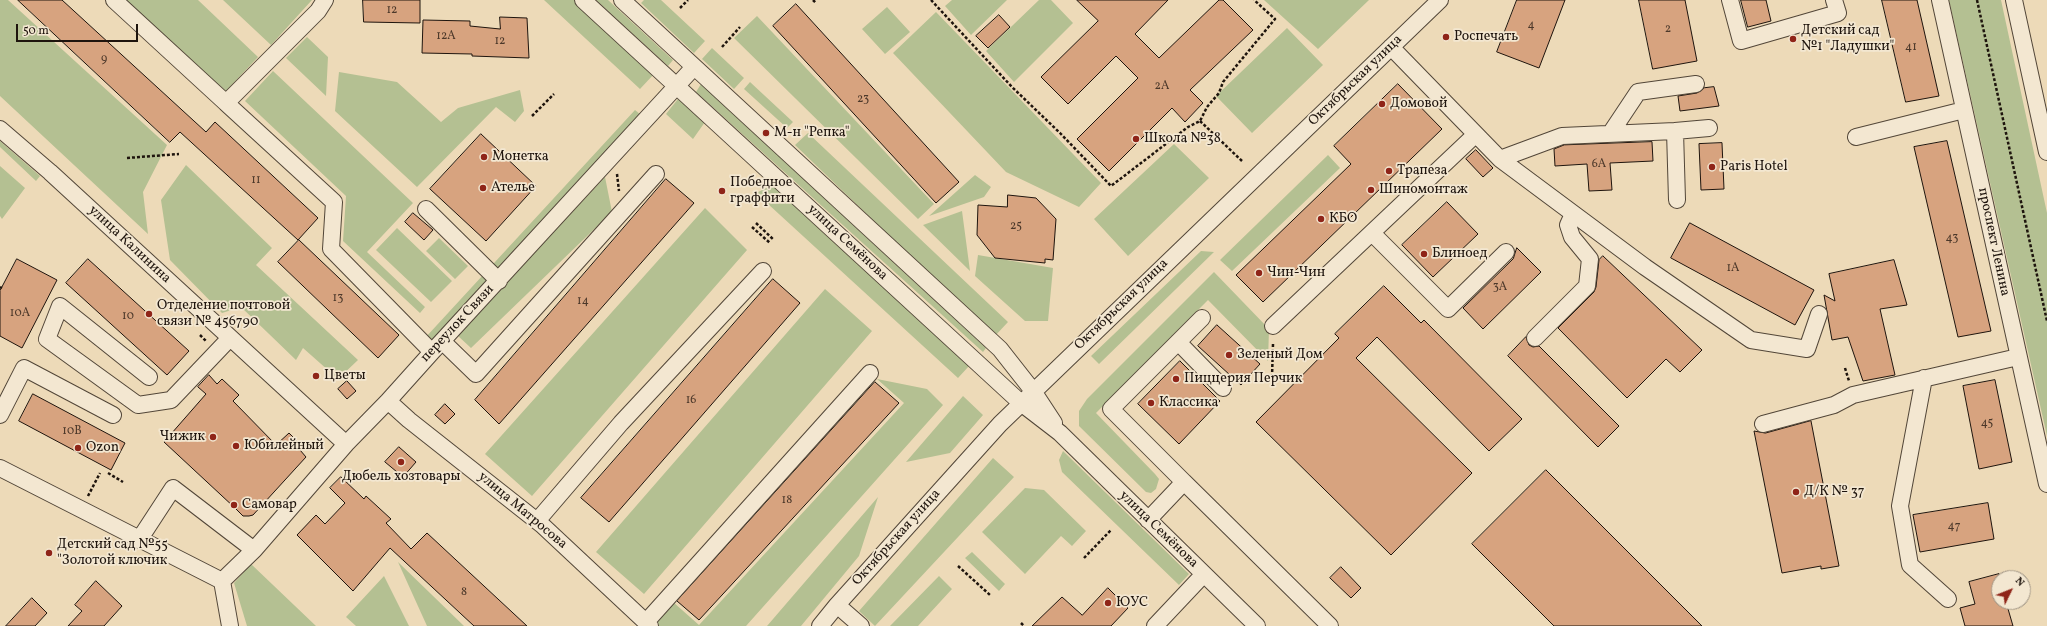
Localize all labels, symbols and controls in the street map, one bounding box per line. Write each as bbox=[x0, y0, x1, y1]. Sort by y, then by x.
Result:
house number: 12 bbox=[386, 4, 398, 18]
scale bar bbox=[18, 16, 140, 42]
house number: 4 bbox=[1527, 19, 1535, 33]
text: 50 m bbox=[23, 23, 49, 39]
house number: 2 bbox=[1665, 23, 1671, 37]
place label: Детский сад №1 "Ладушки" bbox=[1801, 23, 1894, 56]
place label: Роспечать bbox=[1454, 29, 1518, 45]
house number: 12А bbox=[436, 30, 456, 44]
street label: Октябрьская улица bbox=[1306, 32, 1406, 130]
marker: Роспечать bbox=[1441, 32, 1451, 42]
marker: Детский сад №1 "Ладушки" bbox=[1788, 34, 1798, 44]
house number: 12 bbox=[494, 35, 506, 49]
house number: 41 bbox=[1905, 41, 1917, 55]
house number: 9 bbox=[101, 53, 107, 67]
house number: 2А bbox=[1155, 80, 1169, 94]
house number: 23 bbox=[857, 93, 869, 107]
place label: Домовой bbox=[1390, 96, 1447, 112]
marker: Домовой bbox=[1377, 99, 1387, 109]
place label: М-н "Репка" bbox=[774, 125, 850, 141]
marker: М-н "Репка" bbox=[761, 128, 771, 138]
place label: Школа №38 bbox=[1144, 131, 1221, 147]
marker: Школа №38 bbox=[1131, 134, 1141, 144]
place label: Монетка bbox=[492, 149, 549, 165]
marker: Монетка bbox=[479, 152, 489, 162]
house number: 6А bbox=[1592, 158, 1606, 172]
place label: Paris Hotel bbox=[1720, 159, 1788, 175]
marker: Paris Hotel bbox=[1707, 162, 1717, 172]
place label: Трапеза bbox=[1397, 163, 1447, 179]
marker: Трапеза bbox=[1384, 166, 1394, 176]
house number: 11 bbox=[251, 174, 261, 188]
place label: Победное граффити bbox=[730, 175, 795, 208]
place label: Ателье bbox=[491, 180, 535, 196]
place label: Шиномонтаж bbox=[1379, 182, 1468, 198]
marker: Ателье bbox=[478, 183, 488, 193]
marker: Шиномонтаж bbox=[1366, 185, 1376, 195]
marker: Победное граффити bbox=[717, 186, 727, 196]
street label: проспект Ленина bbox=[1973, 186, 2013, 298]
street label: улица Семёнова bbox=[803, 201, 891, 285]
street label: улица Калинина bbox=[84, 202, 174, 288]
place label: КБО bbox=[1329, 211, 1357, 227]
marker: КБО bbox=[1316, 214, 1326, 224]
house number: 25 bbox=[1010, 220, 1022, 234]
house number: 43 bbox=[1946, 232, 1958, 246]
place label: Блиноед bbox=[1432, 246, 1487, 262]
marker: Блиноед bbox=[1419, 249, 1429, 259]
street label: Октябрьская улица bbox=[1072, 256, 1172, 354]
house number: 1А bbox=[1726, 262, 1740, 276]
place label: Чин-Чин bbox=[1267, 265, 1325, 281]
marker: Чин-Чин bbox=[1254, 268, 1264, 278]
house number: 3А bbox=[1493, 281, 1507, 295]
street label: переулок Связи bbox=[418, 282, 498, 366]
house number: 13 bbox=[333, 292, 343, 306]
house number: 14 bbox=[577, 295, 589, 309]
place label: Отделение почтовой связи № 456790 bbox=[157, 298, 290, 330]
house number: 10А bbox=[10, 307, 30, 321]
marker: Отделение почтовой связи № 456790 bbox=[144, 309, 154, 319]
house number: 10 bbox=[122, 310, 134, 324]
place label: Зеленый Дом bbox=[1237, 347, 1323, 363]
marker: Зеленый Дом bbox=[1224, 350, 1234, 360]
place label: Цветы bbox=[324, 368, 366, 384]
marker: Цветы bbox=[311, 371, 321, 381]
place label: Пиццерия Перчик bbox=[1184, 371, 1302, 387]
marker: Пиццерия Перчик bbox=[1171, 374, 1181, 384]
house number: 16 bbox=[686, 394, 696, 408]
place label: Классика bbox=[1159, 395, 1219, 411]
marker: Классика bbox=[1146, 398, 1156, 408]
house number: 45 bbox=[1981, 417, 1993, 431]
house number: 10В bbox=[62, 425, 82, 439]
place label: Чижик bbox=[160, 429, 205, 445]
marker: Чижик bbox=[208, 432, 218, 442]
place label: Юбилейный bbox=[244, 438, 324, 454]
place label: Ozon bbox=[86, 440, 119, 456]
marker: Юбилейный bbox=[231, 441, 241, 451]
marker: Ozon bbox=[73, 443, 83, 453]
marker: Дюбель хозтовары bbox=[396, 457, 406, 467]
place label: Дюбель хозтовары bbox=[342, 469, 460, 485]
street label: улица Матросова bbox=[474, 469, 570, 553]
place label: Д/К № 37 bbox=[1804, 484, 1865, 500]
street label: Октябрьская улица bbox=[849, 486, 945, 590]
marker: Д/К № 37 bbox=[1791, 487, 1801, 497]
street label: улица Семёнова bbox=[1115, 488, 1201, 572]
house number: 18 bbox=[782, 494, 792, 508]
place label: Самовар bbox=[242, 497, 297, 513]
marker: Самовар bbox=[229, 500, 239, 510]
house number: 47 bbox=[1948, 520, 1960, 534]
place label: Детский сад №55 "Золотой ключик bbox=[57, 537, 168, 570]
marker: Детский сад №55 "Золотой ключик bbox=[44, 548, 54, 558]
north arrow bbox=[1991, 570, 2031, 610]
text: N bbox=[2011, 574, 2028, 590]
house number: 8 bbox=[461, 586, 467, 600]
place label: ЮУС bbox=[1116, 595, 1148, 611]
marker: ЮУС bbox=[1103, 598, 1113, 608]

